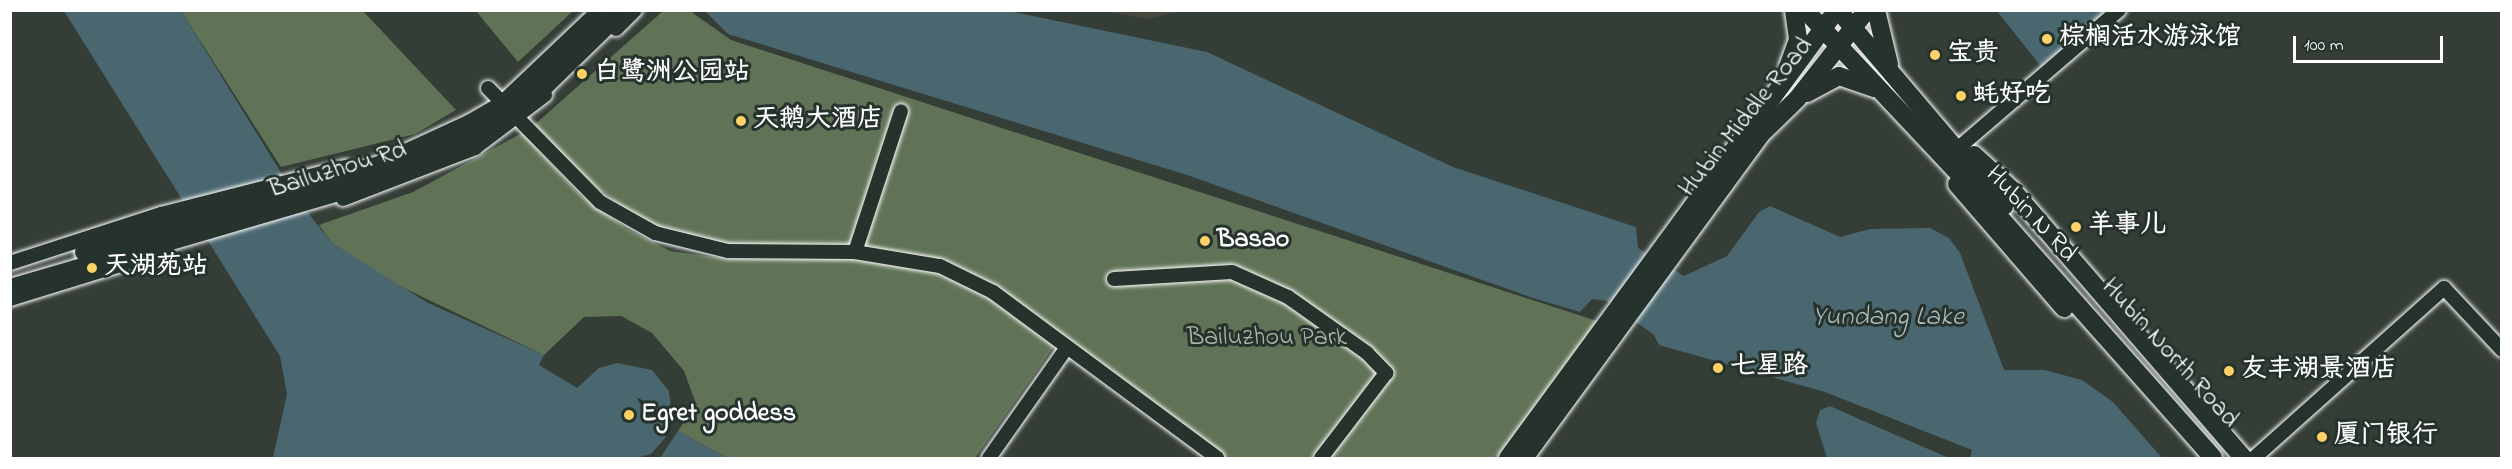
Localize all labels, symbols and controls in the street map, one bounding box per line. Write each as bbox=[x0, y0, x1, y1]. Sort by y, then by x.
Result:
place label: 棕榈活水游泳馆 bbox=[2059, 23, 2241, 55]
scale bar bbox=[2296, 24, 2446, 62]
street label: Hubin Middle Road bbox=[1673, 32, 1821, 204]
marker: 棕榈活水游泳馆 bbox=[2040, 32, 2054, 46]
text: 100 m bbox=[2304, 33, 2344, 59]
place label: 宝贵 bbox=[1947, 39, 1999, 71]
marker: 宝贵 bbox=[1928, 48, 1942, 62]
place label: 白鹭洲公园站 bbox=[594, 58, 750, 90]
marker: 白鹭洲公园站 bbox=[575, 67, 589, 81]
place label: 蚝好吃 bbox=[1973, 80, 2051, 112]
marker: 蚝好吃 bbox=[1954, 89, 1968, 103]
place label: 天鹅大酒店 bbox=[753, 105, 883, 137]
marker: 天鹅大酒店 bbox=[734, 114, 748, 128]
street label: Bailuzhou Rd bbox=[265, 135, 411, 207]
street label: Hubin N Rd bbox=[1977, 160, 2083, 270]
place label: 羊事儿 bbox=[2088, 211, 2166, 243]
marker: 羊事儿 bbox=[2069, 220, 2083, 234]
place label: Basao bbox=[1217, 225, 1289, 257]
marker: Basao bbox=[1198, 234, 1212, 248]
place label: 天湖苑站 bbox=[104, 252, 208, 284]
marker: 天湖苑站 bbox=[85, 261, 99, 275]
street label: Hubin North Road bbox=[2094, 273, 2244, 435]
water label: Yundang Lake bbox=[1812, 302, 1964, 334]
park label: Bailuzhou Park bbox=[1187, 323, 1347, 355]
place label: 七星路 bbox=[1730, 352, 1808, 384]
place label: 友丰湖景酒店 bbox=[2241, 355, 2397, 387]
marker: 七星路 bbox=[1711, 361, 1725, 375]
marker: 友丰湖景酒店 bbox=[2222, 364, 2236, 378]
place label: Egret goddess bbox=[641, 399, 796, 431]
marker: Egret goddess bbox=[622, 408, 636, 422]
place label: 厦门银行 bbox=[2334, 421, 2438, 453]
marker: 厦门银行 bbox=[2315, 430, 2329, 444]

